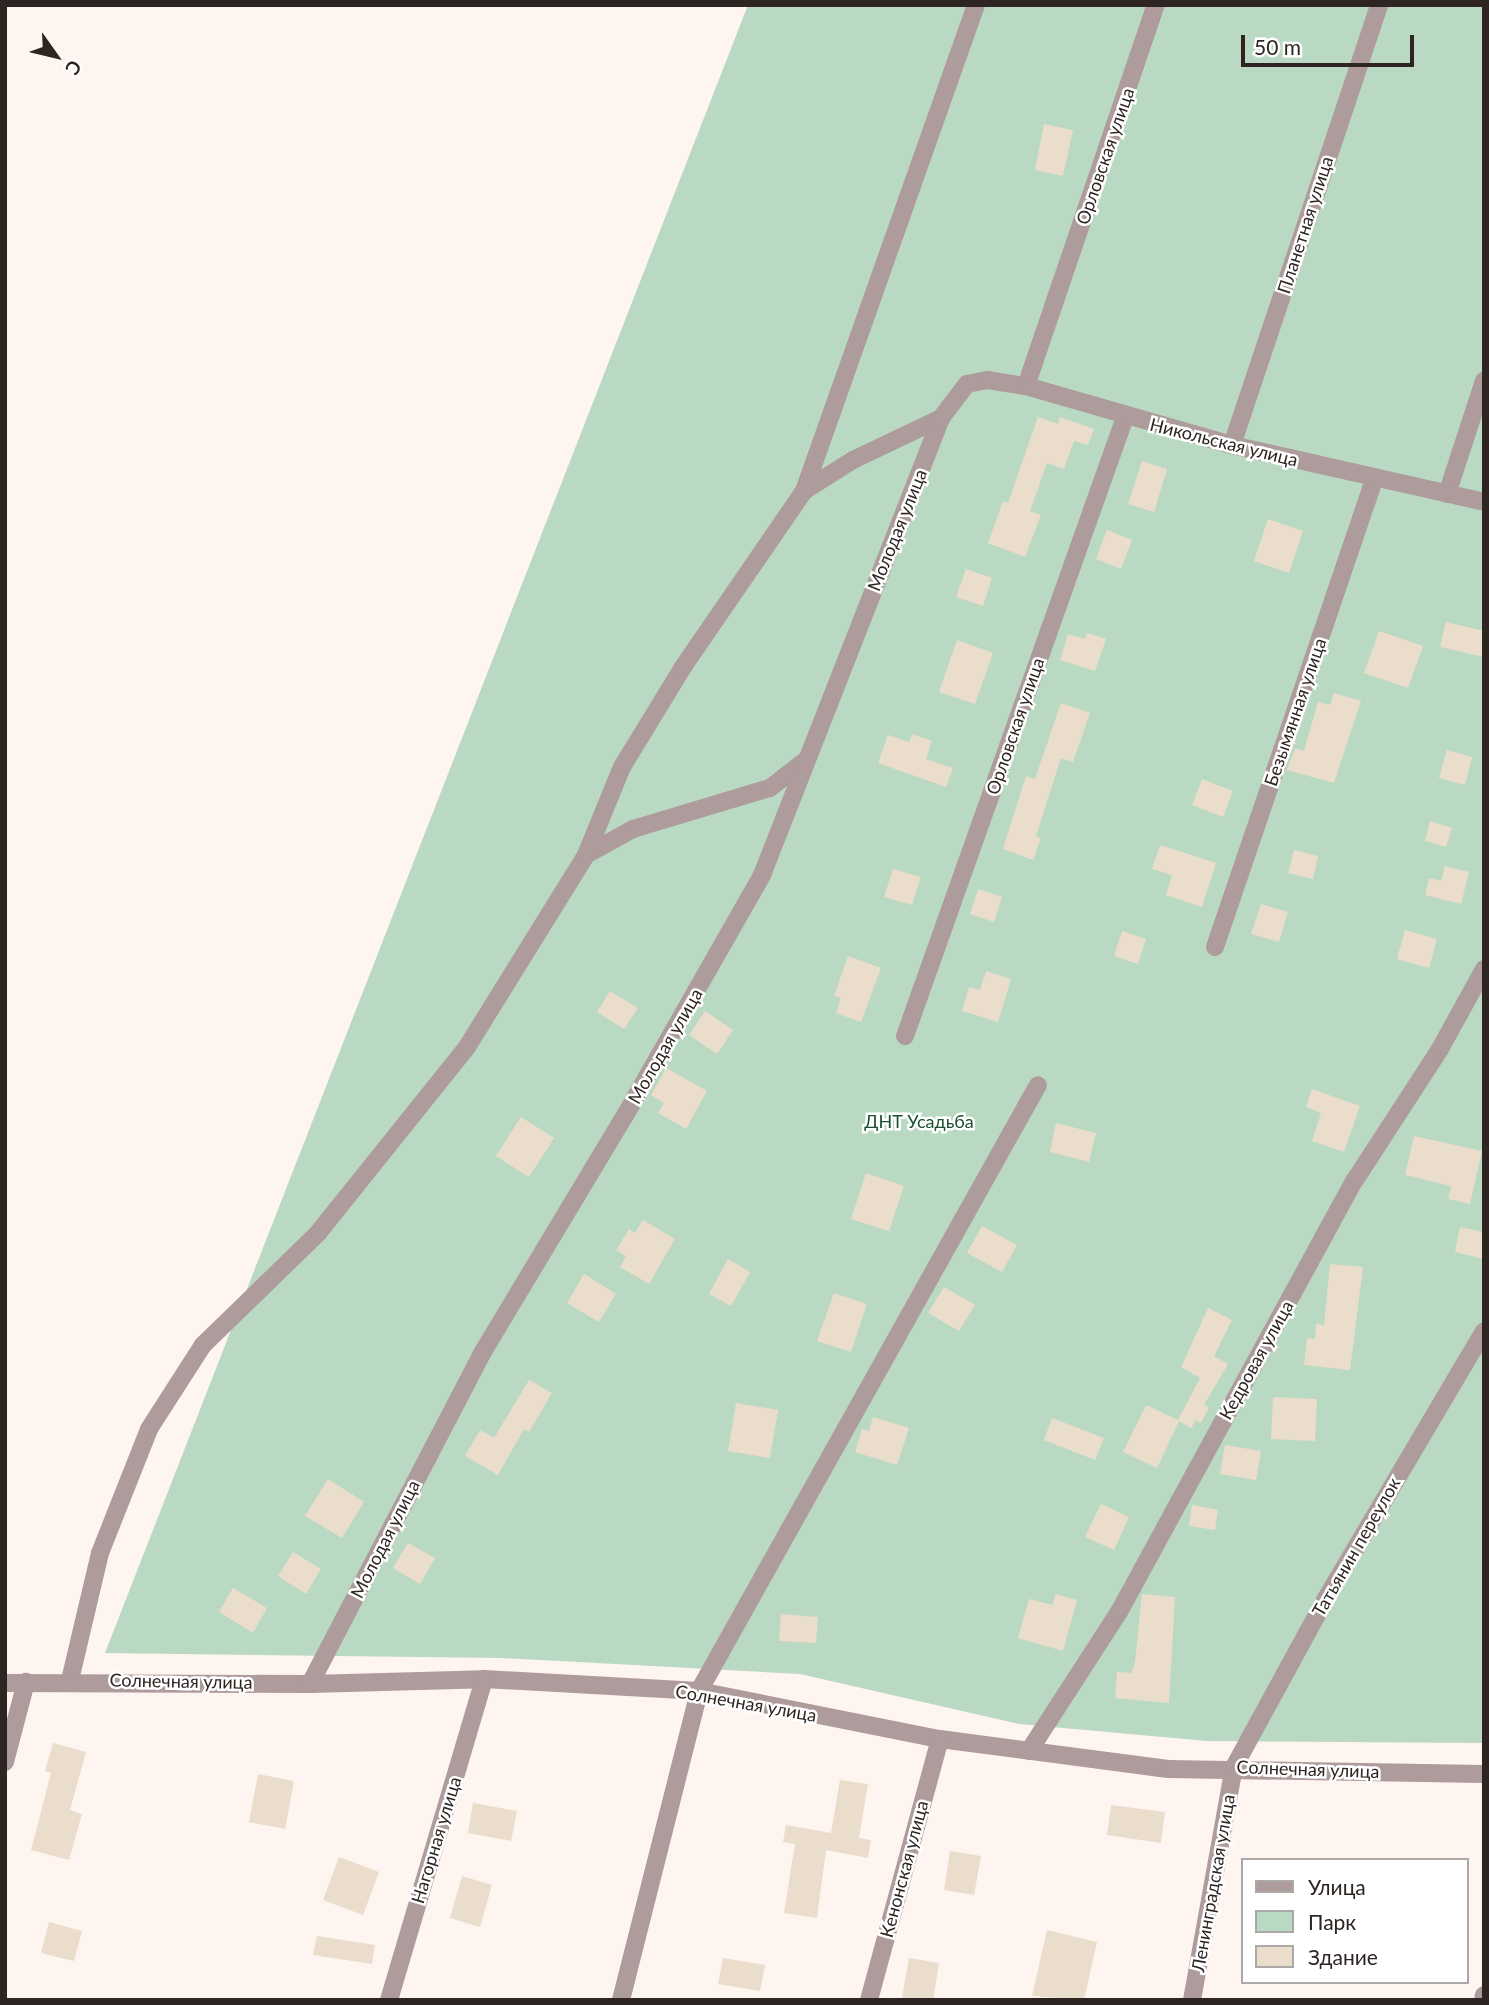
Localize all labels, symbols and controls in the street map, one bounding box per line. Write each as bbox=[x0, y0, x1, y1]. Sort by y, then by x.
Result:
north arrow bbox=[21, 21, 91, 91]
scale bar bbox=[1244, 21, 1417, 65]
text: 50 m bbox=[1254, 34, 1301, 59]
text: С bbox=[61, 56, 87, 80]
street label: Орловская улица bbox=[1071, 85, 1139, 227]
street label: Планетная улица bbox=[1273, 154, 1337, 296]
street label: Никольская улица bbox=[1148, 413, 1300, 471]
street label: Молодая улица bbox=[863, 466, 931, 594]
street label: Безымянная улица bbox=[1260, 635, 1330, 789]
street label: Орловская улица bbox=[981, 655, 1049, 797]
street label: Молодая улица bbox=[623, 985, 707, 1107]
park label: ДНТ Усадьба bbox=[864, 1110, 974, 1132]
street label: Кедровая улица bbox=[1214, 1297, 1298, 1423]
street label: Татьянин переулок bbox=[1308, 1474, 1404, 1620]
street label: Молодая улица bbox=[346, 1476, 424, 1602]
street label: Солнечная улица bbox=[109, 1669, 253, 1693]
street label: Солнечная улица bbox=[674, 1680, 818, 1726]
street label: Солнечная улица bbox=[1236, 1756, 1380, 1782]
street label: Нагорная улица bbox=[406, 1774, 466, 1906]
street label: Ленинградская улица bbox=[1187, 1793, 1239, 1973]
street label: Кенонская улица bbox=[875, 1798, 933, 1940]
legend bbox=[1240, 1858, 1468, 1984]
text: Улица bbox=[1308, 1874, 1366, 1899]
text: Парк bbox=[1308, 1909, 1356, 1934]
text: Здание bbox=[1308, 1944, 1378, 1969]

